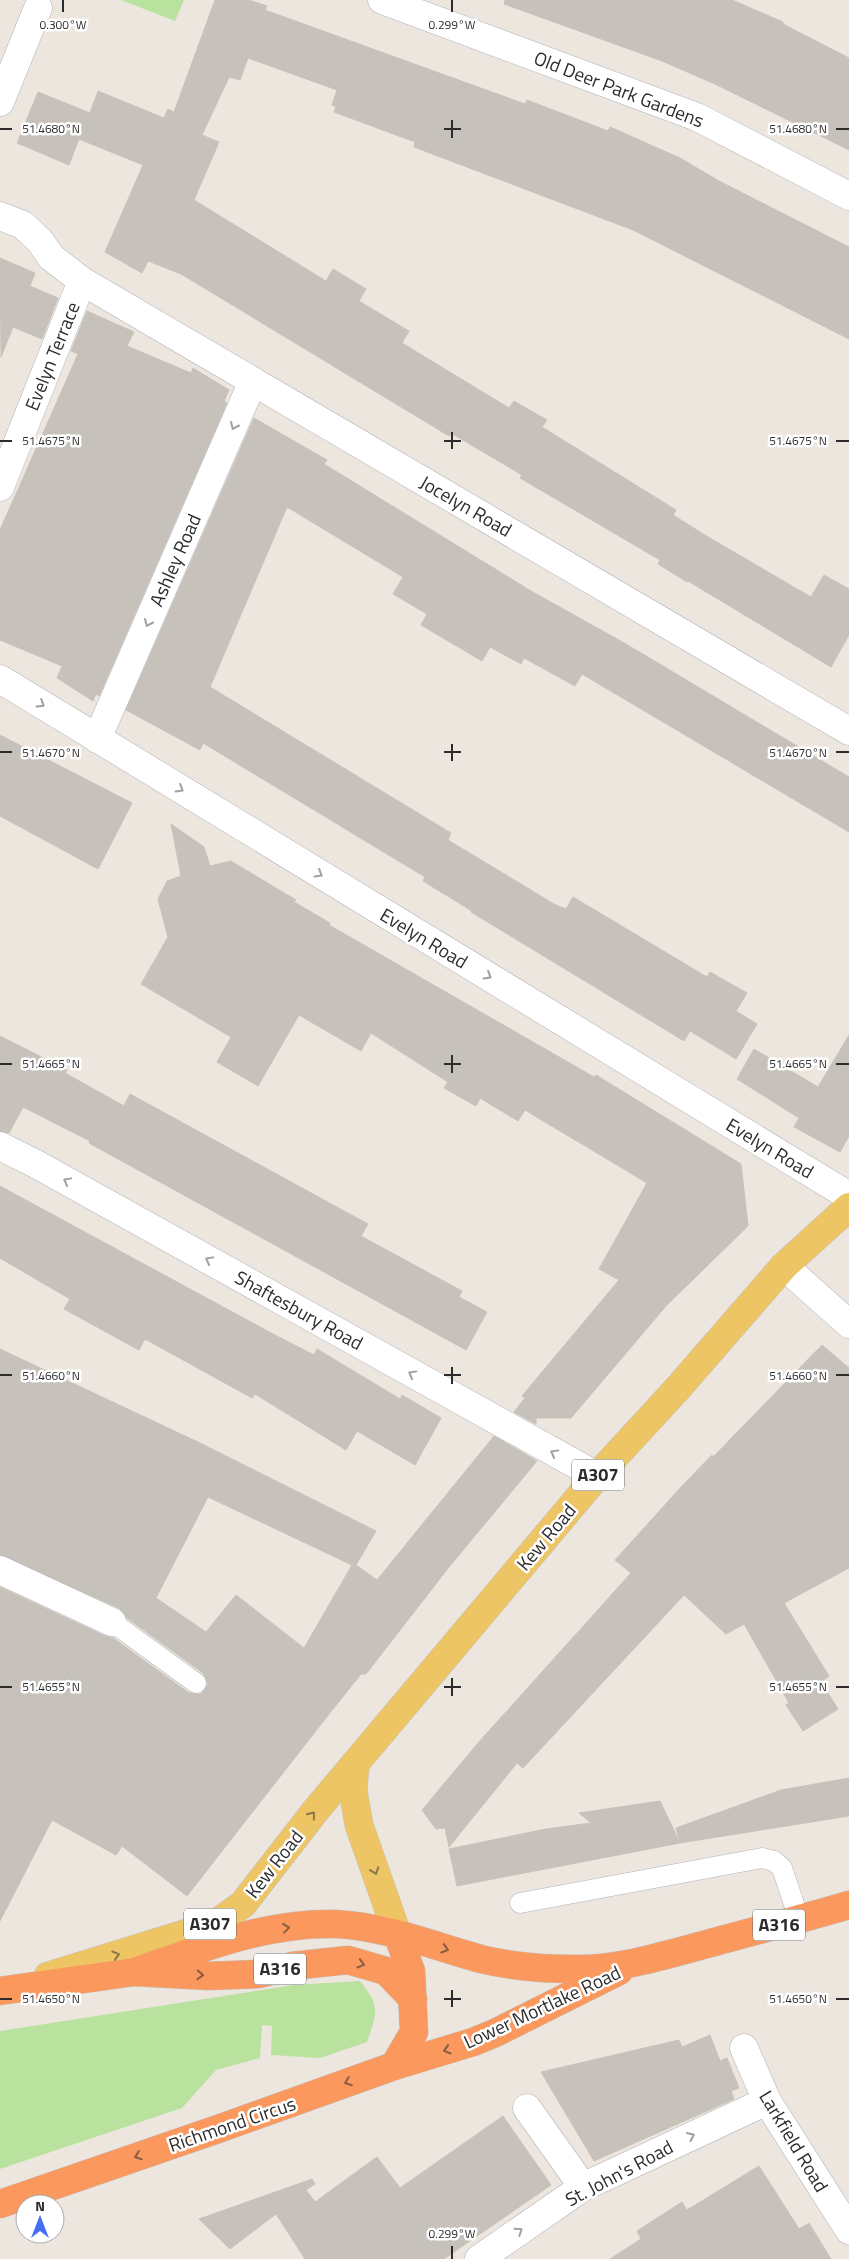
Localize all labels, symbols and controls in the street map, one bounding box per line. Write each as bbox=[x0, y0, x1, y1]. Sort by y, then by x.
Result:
text: 0.300°W bbox=[40, 15, 87, 34]
text: 0.299°W bbox=[429, 15, 476, 34]
street label: Old Deer Park Gardens bbox=[530, 43, 709, 134]
text: 51.4680°N bbox=[22, 119, 80, 138]
text: 51.4680°N bbox=[769, 119, 827, 138]
street label: Evelyn Terrace bbox=[17, 297, 87, 415]
one-way arrow bbox=[229, 421, 240, 430]
text: 51.4675°N bbox=[22, 431, 80, 450]
text: 51.4675°N bbox=[769, 431, 827, 450]
street label: Jocelyn Road bbox=[415, 467, 518, 544]
street label: Ashley Road bbox=[141, 509, 208, 611]
one-way arrow bbox=[143, 618, 154, 627]
one-way arrow bbox=[36, 698, 45, 708]
text: 51.4670°N bbox=[22, 743, 80, 762]
text: 51.4670°N bbox=[769, 743, 827, 762]
one-way arrow bbox=[174, 783, 183, 793]
one-way arrow bbox=[313, 867, 322, 877]
street label: Evelyn Road bbox=[375, 900, 474, 975]
one-way arrow bbox=[482, 970, 491, 980]
text: 51.4665°N bbox=[22, 1054, 80, 1073]
text: 51.4665°N bbox=[769, 1054, 827, 1073]
street label: Evelyn Road bbox=[721, 1110, 820, 1185]
one-way arrow bbox=[63, 1178, 72, 1188]
one-way arrow bbox=[205, 1257, 214, 1267]
street label: Shaftesbury Road bbox=[230, 1262, 369, 1357]
text: 51.4660°N bbox=[22, 1366, 80, 1385]
text: 51.4660°N bbox=[769, 1366, 827, 1385]
one-way arrow bbox=[408, 1370, 417, 1380]
one-way arrow bbox=[550, 1449, 559, 1459]
road number: A307 bbox=[572, 1460, 624, 1490]
street label: Kew Road bbox=[509, 1497, 582, 1577]
text: 51.4655°N bbox=[22, 1677, 80, 1696]
text: 51.4655°N bbox=[769, 1677, 827, 1696]
one-way arrow bbox=[307, 1812, 316, 1821]
street label: Kew Road bbox=[238, 1823, 310, 1904]
one-way arrow bbox=[369, 1866, 379, 1875]
road number: A307 bbox=[184, 1908, 236, 1940]
road number: A316 bbox=[753, 1910, 805, 1940]
one-way arrow bbox=[282, 1923, 290, 1934]
one-way arrow bbox=[441, 1943, 449, 1953]
one-way arrow bbox=[112, 1951, 120, 1961]
road number: A316 bbox=[254, 1954, 306, 1985]
street label: Lower Mortlake Road bbox=[458, 1957, 625, 2056]
one-way arrow bbox=[357, 1958, 365, 1968]
one-way arrow bbox=[197, 1970, 205, 1980]
text: 51.4650°N bbox=[22, 1989, 80, 2008]
text: 51.4650°N bbox=[769, 1989, 827, 2008]
one-way arrow bbox=[443, 2044, 451, 2054]
one-way arrow bbox=[344, 2076, 352, 2086]
street label: Larkfield Road bbox=[753, 2084, 836, 2197]
street label: Richmond Circus bbox=[164, 2088, 299, 2159]
street label: St. John's Road bbox=[560, 2132, 678, 2213]
one-way arrow bbox=[686, 2132, 695, 2142]
one-way arrow bbox=[135, 2151, 143, 2161]
north arrow bbox=[15, 2194, 65, 2244]
text: N bbox=[35, 2195, 45, 2216]
text: 0.299°W bbox=[429, 2224, 476, 2243]
one-way arrow bbox=[514, 2228, 523, 2237]

